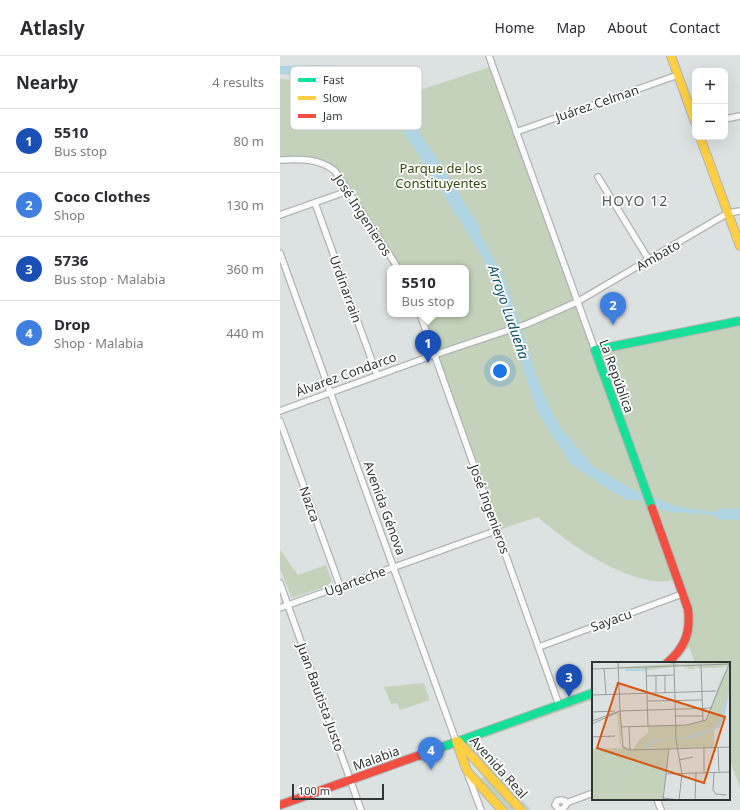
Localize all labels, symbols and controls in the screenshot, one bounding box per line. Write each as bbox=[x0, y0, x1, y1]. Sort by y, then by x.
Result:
text: Atlasly bbox=[20, 15, 85, 41]
text: Home bbox=[495, 18, 534, 37]
text: Map bbox=[556, 18, 586, 37]
text: About bbox=[608, 18, 647, 37]
text: Contact bbox=[669, 18, 720, 37]
legend bbox=[290, 66, 422, 130]
map controls bbox=[692, 68, 728, 140]
button: + bbox=[692, 68, 728, 104]
text: Nearby bbox=[16, 71, 78, 94]
text: Fast bbox=[323, 72, 344, 87]
text: 4 results bbox=[212, 73, 264, 91]
street label: Juárez Celman bbox=[551, 80, 641, 126]
text: Slow bbox=[323, 90, 347, 105]
button: − bbox=[692, 104, 728, 140]
text: Jam bbox=[322, 108, 342, 123]
text: 5510 bbox=[54, 122, 88, 142]
text: 1 bbox=[25, 132, 33, 150]
text: 80 m bbox=[234, 132, 264, 150]
text: Bus stop bbox=[54, 142, 107, 160]
park label: Parque de los Constituyentes bbox=[395, 159, 487, 192]
street label: José Ingenieros bbox=[329, 169, 396, 259]
text: Coco Clothes bbox=[54, 186, 150, 206]
district label: HOYO 12 bbox=[602, 191, 668, 210]
text: 2 bbox=[25, 196, 33, 214]
text: 130 m bbox=[226, 196, 264, 214]
text: Shop bbox=[54, 206, 85, 224]
street label: Ambato bbox=[633, 235, 684, 275]
text: 5736 bbox=[54, 250, 88, 270]
street label: Urdinarrain bbox=[325, 253, 367, 325]
text: 3 bbox=[25, 260, 33, 278]
text: 360 m bbox=[226, 260, 264, 278]
water label: Arroyo Ludueña bbox=[484, 261, 534, 362]
popup bbox=[387, 265, 469, 317]
text: Bus stop · Malabia bbox=[54, 270, 166, 288]
text: 5510 bbox=[402, 272, 436, 292]
text: Bus stop bbox=[402, 292, 454, 310]
pin: 2 bbox=[600, 292, 626, 325]
text: Drop bbox=[54, 314, 90, 334]
text: 4 bbox=[25, 324, 33, 342]
text: 440 m bbox=[226, 324, 264, 342]
pin: 1 bbox=[415, 330, 441, 363]
text: Shop · Malabia bbox=[54, 334, 144, 352]
street label: La República bbox=[595, 337, 639, 415]
street label: Álvarez Condarco bbox=[293, 347, 399, 401]
your location bbox=[490, 361, 510, 381]
street label: Avenida Génova bbox=[360, 459, 410, 557]
street label: José Ingenieros bbox=[465, 460, 515, 556]
street label: Nazca bbox=[295, 484, 325, 524]
street label: Ugarteche bbox=[322, 562, 388, 600]
street label: Sayacu bbox=[588, 604, 634, 636]
street label: Juan Bautista Justo bbox=[292, 638, 349, 754]
inset map bbox=[592, 662, 730, 800]
pin: 3 bbox=[556, 664, 582, 697]
street label: Avenida Real bbox=[466, 732, 532, 802]
pin: 4 bbox=[418, 737, 444, 770]
street label: Malabia bbox=[350, 741, 402, 775]
scale bar bbox=[292, 782, 384, 801]
text: 100 m bbox=[298, 783, 330, 798]

